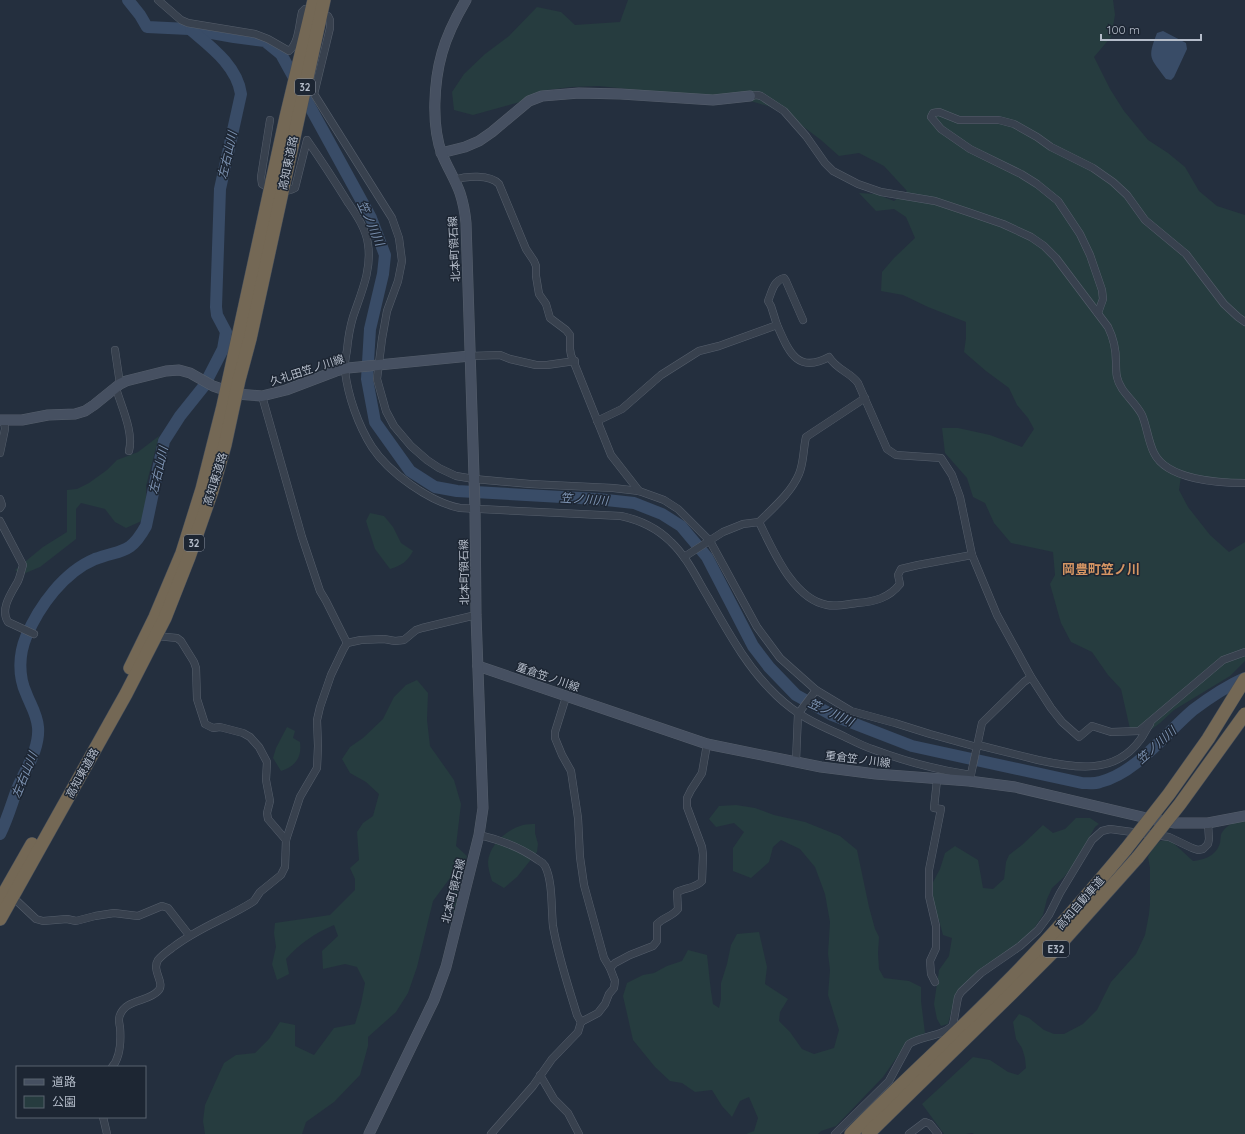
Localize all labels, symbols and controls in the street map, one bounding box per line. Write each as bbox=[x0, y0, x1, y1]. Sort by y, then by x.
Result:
scale bar bbox=[1101, 16, 1201, 42]
text: 100 m bbox=[1107, 22, 1140, 37]
road number: 32 bbox=[295, 79, 315, 95]
water label: 左右山川 bbox=[214, 128, 240, 180]
street label: 高知東道路 bbox=[275, 135, 301, 191]
water label: 笠ノ川川 bbox=[354, 198, 388, 250]
street label: 北本町領石線 bbox=[445, 216, 463, 282]
street label: 久礼田笠ノ川線 bbox=[268, 351, 346, 389]
water label: 左右山川 bbox=[145, 443, 171, 495]
street label: 高知東道路 bbox=[200, 451, 230, 507]
water label: 笠ノ川川 bbox=[560, 490, 610, 508]
road number: 32 bbox=[184, 535, 204, 551]
street label: 北本町領石線 bbox=[456, 539, 472, 605]
district label: 岡豊町笠ノ川 bbox=[1062, 561, 1140, 577]
street label: 重倉笠ノ川線 bbox=[515, 660, 581, 694]
water label: 笠ノ川川 bbox=[806, 695, 858, 730]
water label: 笠ノ川川 bbox=[1133, 722, 1180, 767]
street label: 高知東道路 bbox=[63, 746, 101, 800]
water label: 左右山川 bbox=[8, 748, 41, 800]
street label: 重倉笠ノ川線 bbox=[824, 748, 892, 770]
street label: 北本町領石線 bbox=[438, 857, 468, 925]
street label: 高知自動車道 bbox=[1053, 874, 1107, 932]
road number: E32 bbox=[1043, 941, 1069, 957]
legend bbox=[16, 1066, 146, 1118]
text: 道路 bbox=[52, 1074, 76, 1089]
text: 公園 bbox=[52, 1094, 76, 1109]

